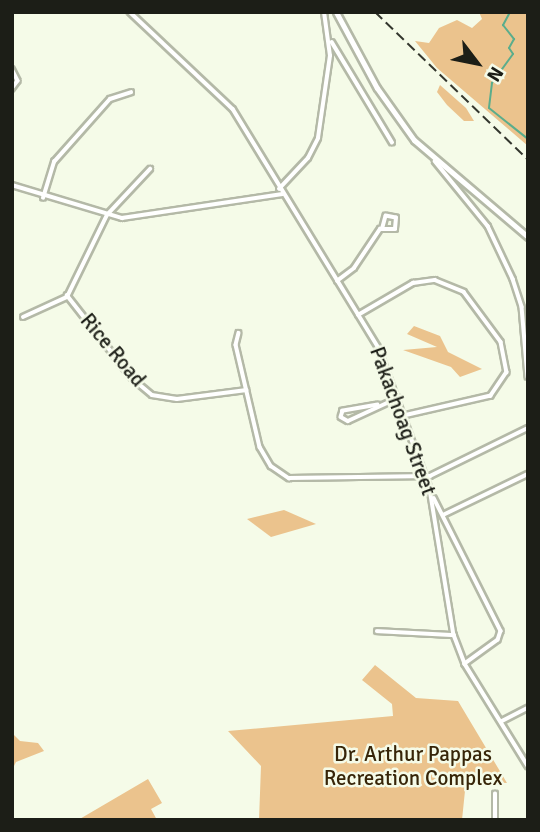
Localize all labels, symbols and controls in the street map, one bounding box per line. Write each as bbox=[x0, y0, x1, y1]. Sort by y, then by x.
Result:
north arrow bbox=[442, 28, 512, 98]
text: N bbox=[481, 62, 508, 86]
street label: Rice Road bbox=[75, 308, 151, 392]
street label: Pakachoag Street bbox=[364, 343, 442, 499]
park label: Dr. Arthur Pappas Recreation Complex bbox=[324, 741, 502, 791]

